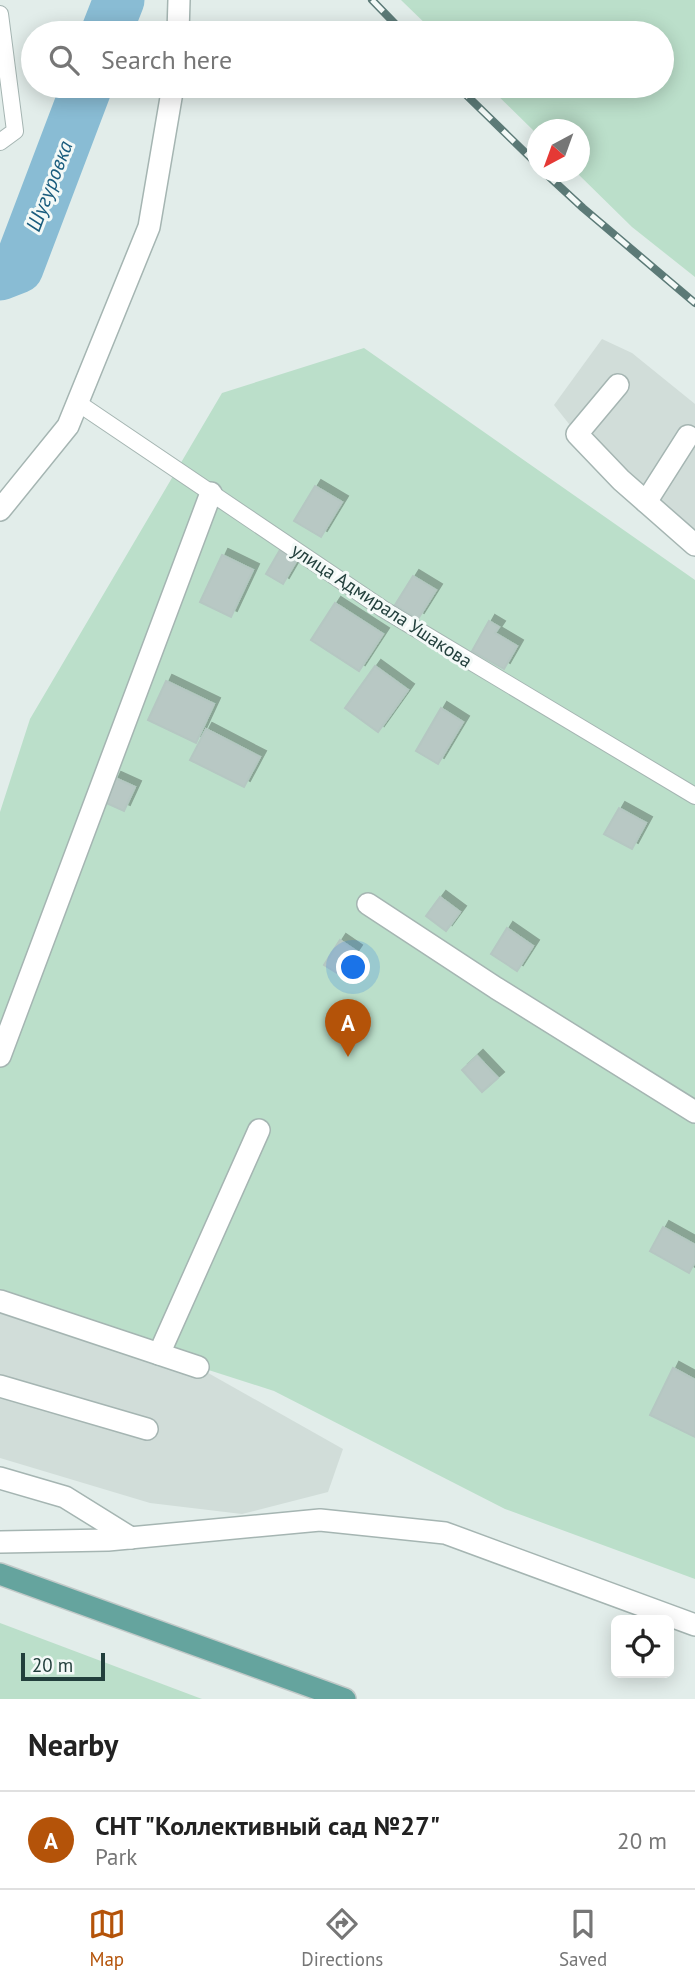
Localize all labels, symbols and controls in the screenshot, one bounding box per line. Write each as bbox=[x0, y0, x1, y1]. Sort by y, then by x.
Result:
search box bbox=[21, 21, 674, 98]
icon: search bbox=[45, 41, 83, 79]
text: Search here bbox=[101, 43, 232, 76]
north arrow bbox=[527, 119, 590, 182]
water label: Шугуровка bbox=[19, 136, 79, 235]
street label: улица Адмирала Ушакова bbox=[287, 538, 477, 672]
your location bbox=[336, 950, 370, 984]
pin: A bbox=[325, 999, 371, 1057]
map controls bbox=[611, 1615, 674, 1678]
button: locate bbox=[611, 1615, 674, 1678]
scale bar bbox=[21, 1650, 105, 1682]
text: 20 m bbox=[32, 1653, 73, 1677]
text: Nearby bbox=[28, 1725, 118, 1764]
text: СНТ "Коллективный сад №27" bbox=[95, 1809, 440, 1842]
text: A bbox=[44, 1826, 58, 1855]
text: 20 m bbox=[617, 1826, 667, 1855]
text: Park bbox=[95, 1842, 137, 1871]
tab: Map bbox=[88, 1905, 126, 1971]
tab: Directions bbox=[301, 1905, 383, 1971]
tab: Saved bbox=[559, 1905, 607, 1971]

